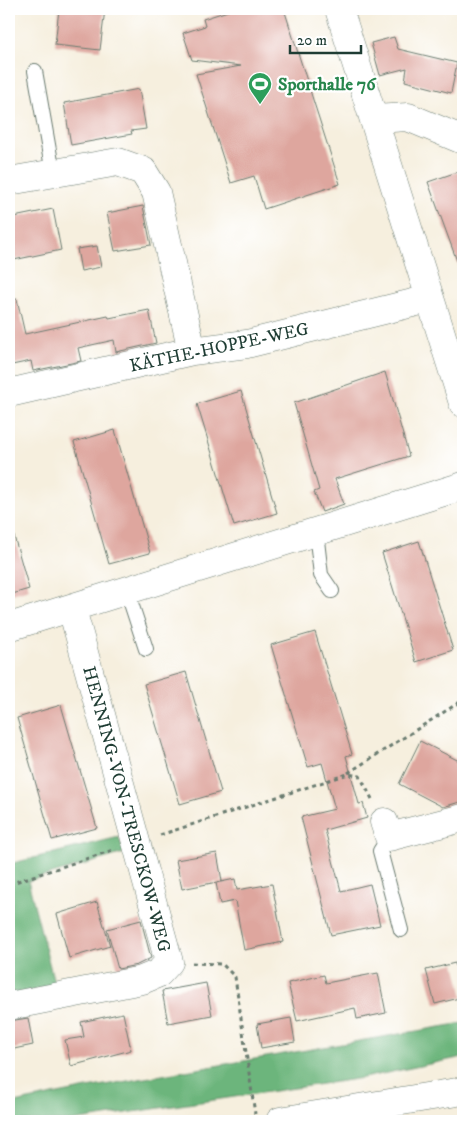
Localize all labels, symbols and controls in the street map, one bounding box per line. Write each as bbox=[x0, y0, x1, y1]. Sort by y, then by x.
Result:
scale bar bbox=[290, 22, 361, 54]
text: 20 m bbox=[297, 31, 327, 50]
sports icon: Sporthalle 76 bbox=[247, 71, 273, 105]
place label: Sporthalle 76 bbox=[278, 74, 377, 96]
street label: KÄTHE-HOPPE-WEG bbox=[128, 318, 311, 378]
street label: HENNING-VON-TRESCKOW-WEG bbox=[77, 664, 175, 955]

